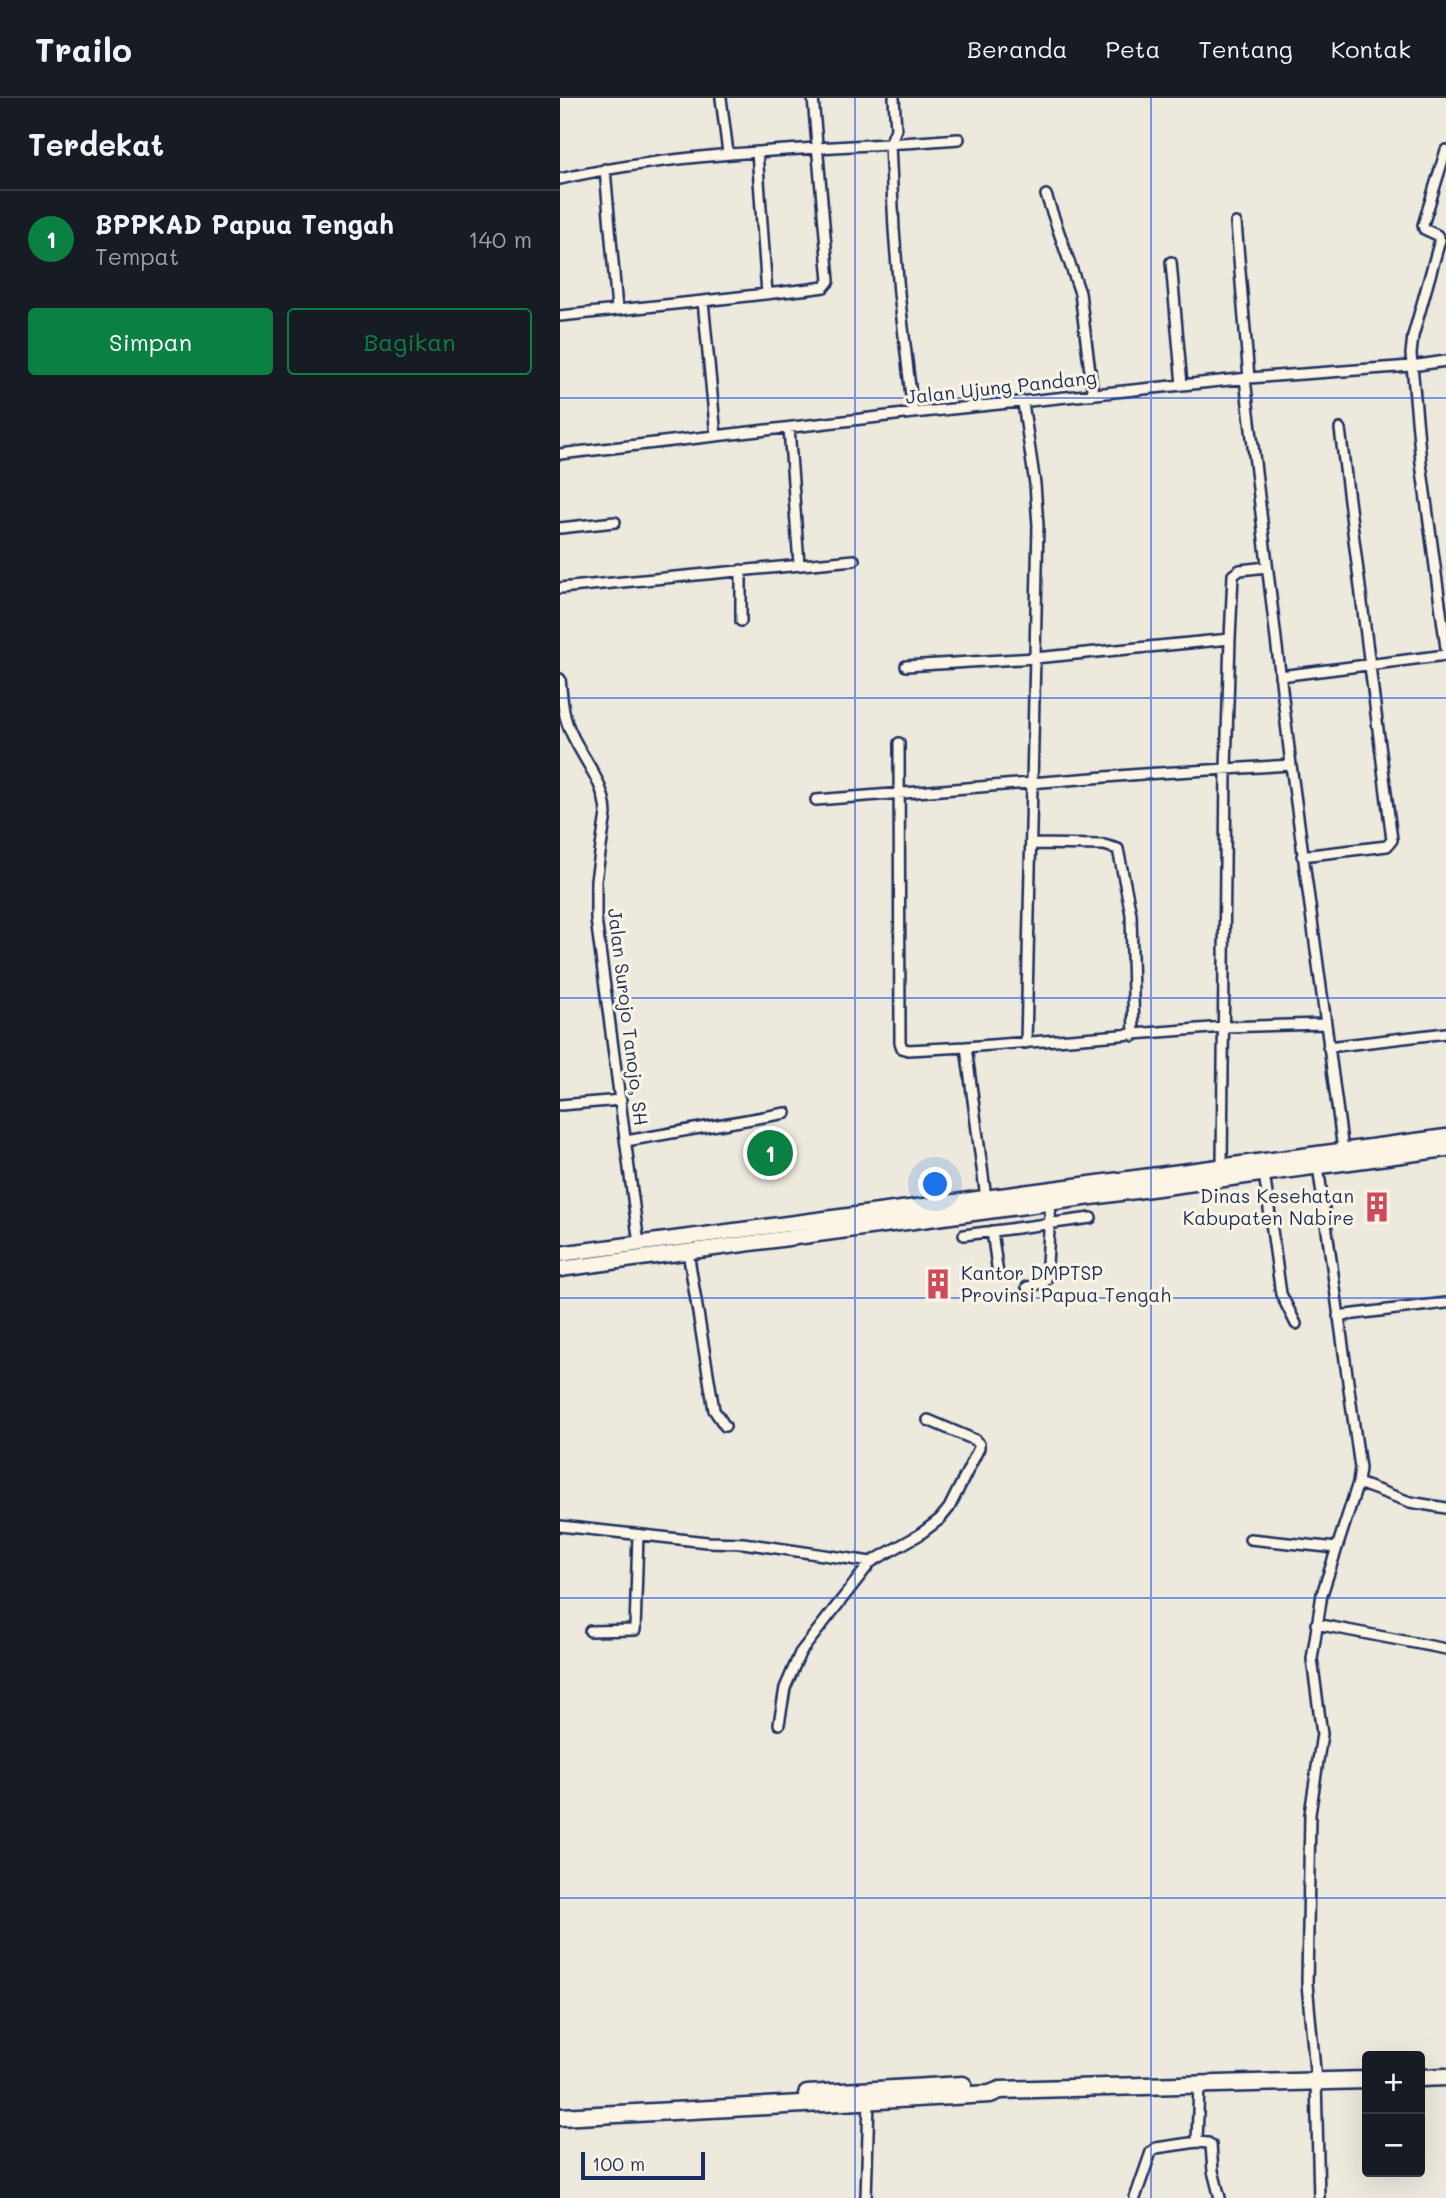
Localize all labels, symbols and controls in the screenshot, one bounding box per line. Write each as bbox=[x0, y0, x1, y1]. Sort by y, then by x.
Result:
text: Trailo bbox=[35, 27, 132, 70]
text: Beranda bbox=[967, 33, 1067, 64]
text: Peta bbox=[1105, 33, 1160, 64]
text: Tentang bbox=[1198, 33, 1293, 64]
text: Kontak bbox=[1331, 33, 1411, 64]
text: Terdekat bbox=[28, 124, 164, 164]
text: BPPKAD Papua Tengah bbox=[95, 207, 394, 241]
text: 1 bbox=[46, 224, 56, 254]
text: 140 m bbox=[468, 224, 532, 254]
text: Tempat bbox=[95, 241, 179, 271]
button: Simpan bbox=[28, 308, 273, 375]
button: Bagikan bbox=[287, 308, 532, 375]
street label: Jalan Ujung Pandang bbox=[904, 364, 1098, 409]
street label: Jalan Surojo Tanojo, SH bbox=[603, 907, 654, 1127]
pin: 1 bbox=[747, 1127, 793, 1179]
your location bbox=[918, 1167, 952, 1201]
place label: Dinas Kesehatan Kabupaten Nabire bbox=[1183, 1183, 1354, 1230]
building icon: Dinas Kesehatan Kabupaten Nabire bbox=[1360, 1190, 1394, 1224]
place label: Kantor DMPTSP Provinsi Papua Tengah bbox=[961, 1260, 1171, 1307]
building icon: Kantor DMPTSP Provinsi Papua Tengah bbox=[921, 1267, 955, 1301]
map controls bbox=[1362, 2051, 1425, 2177]
button: + bbox=[1362, 2051, 1425, 2114]
button: − bbox=[1362, 2114, 1425, 2177]
scale bar bbox=[581, 2149, 705, 2181]
text: 100 m bbox=[592, 2151, 645, 2176]

